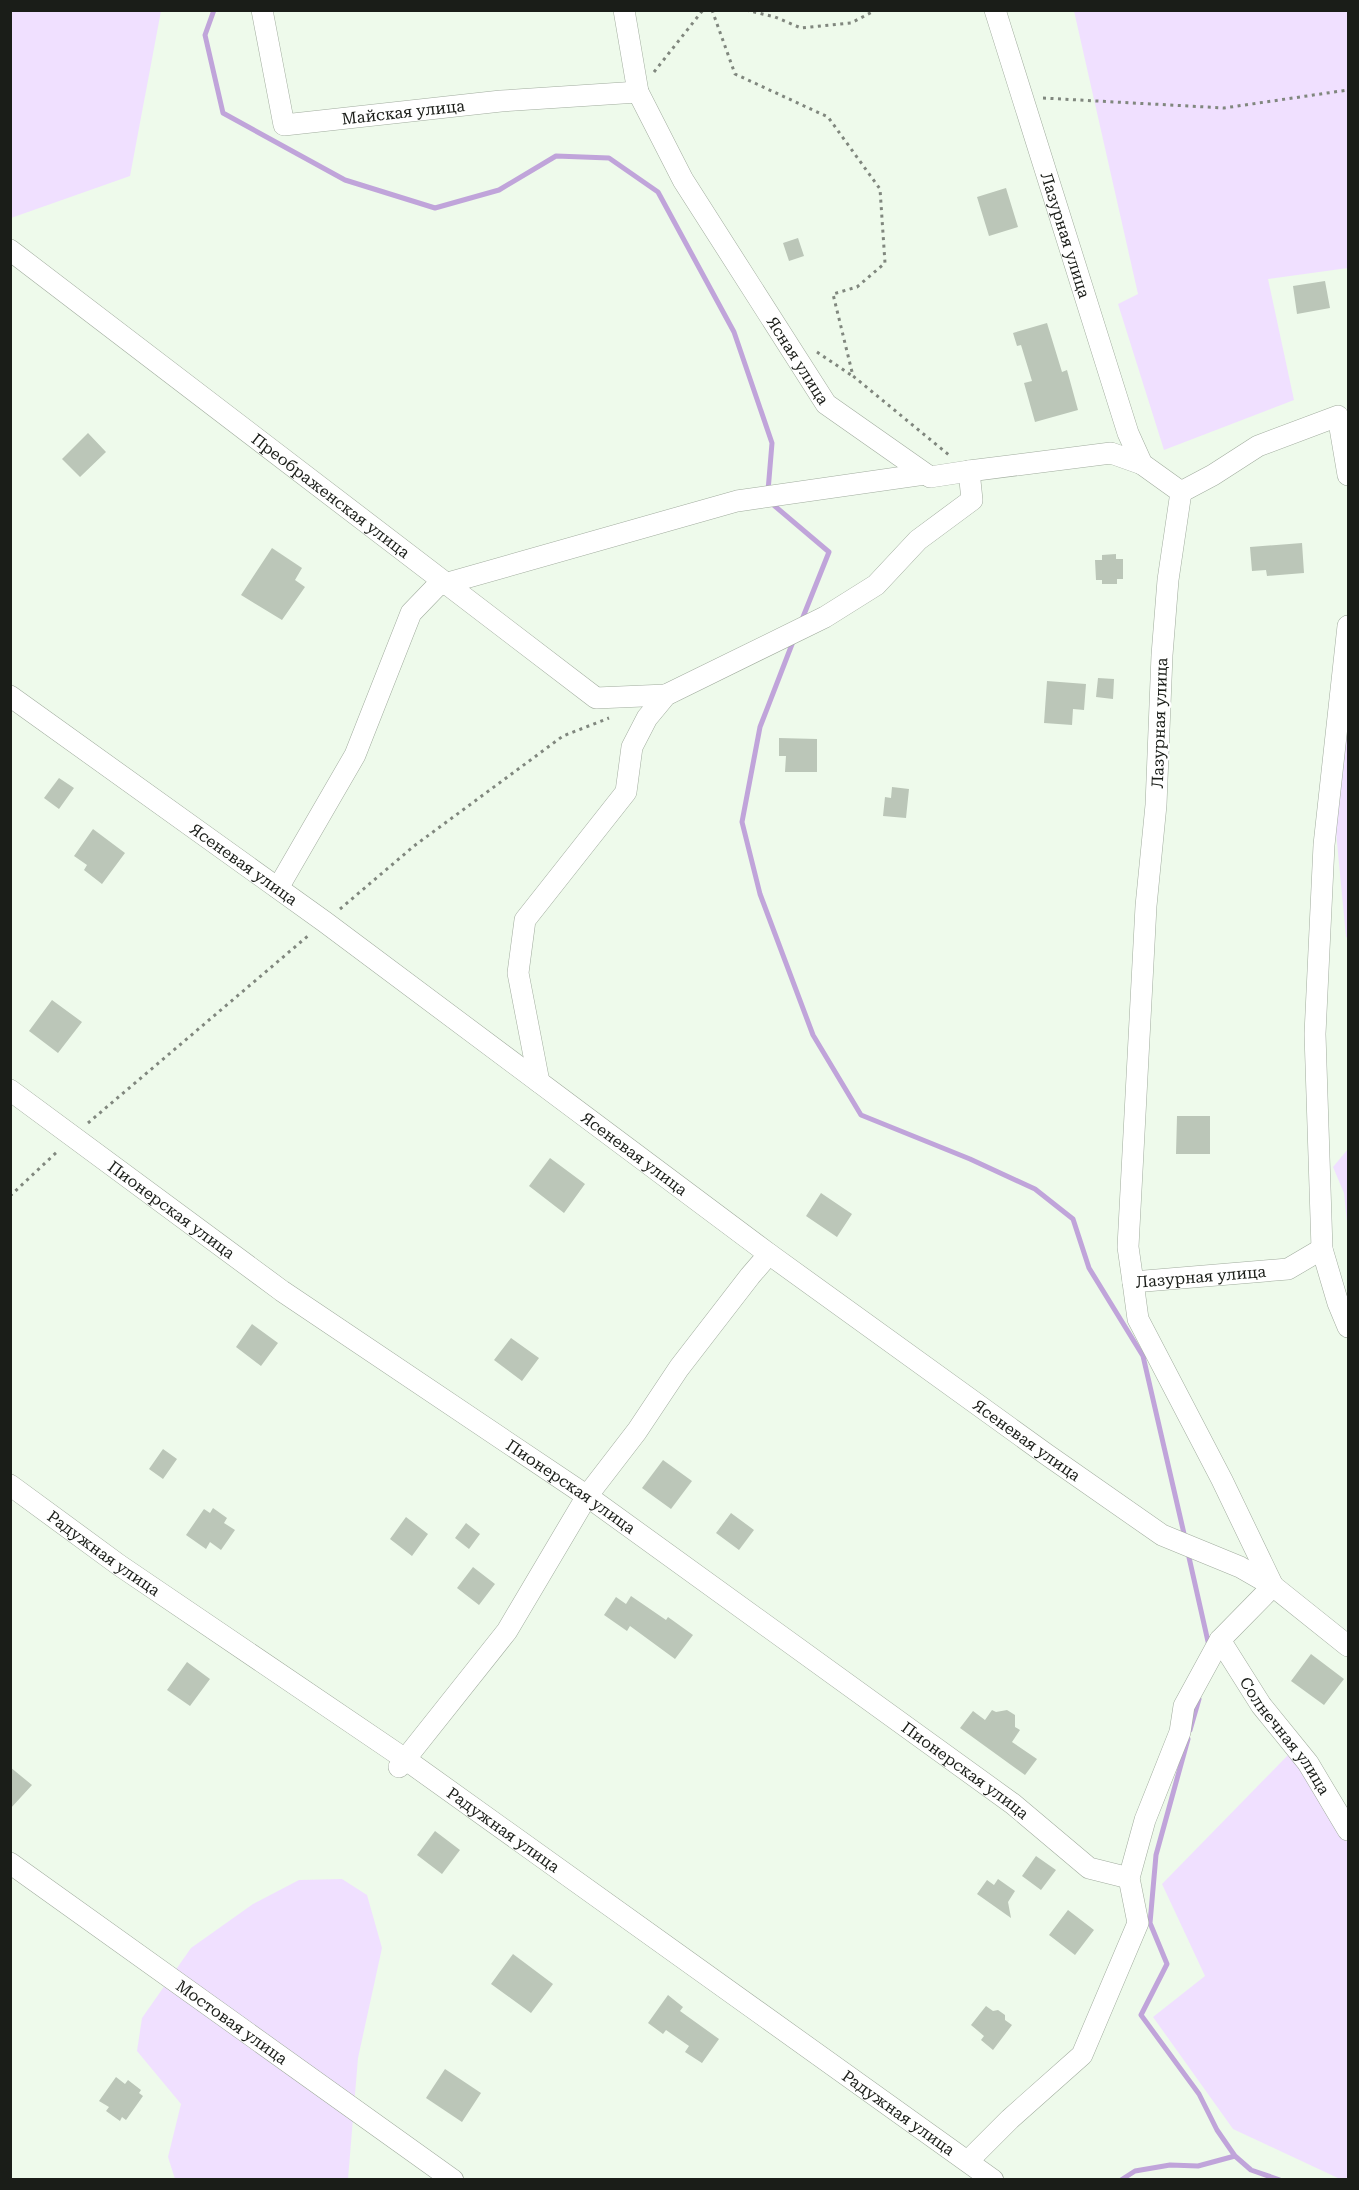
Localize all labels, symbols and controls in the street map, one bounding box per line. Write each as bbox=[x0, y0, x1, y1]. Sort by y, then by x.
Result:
street label: Майская улица bbox=[341, 96, 466, 129]
street label: Лазурная улица bbox=[1037, 170, 1094, 301]
street label: Ясная улица bbox=[763, 313, 833, 409]
street label: Преображенская улица bbox=[248, 429, 414, 562]
street label: Лазурная улица bbox=[1148, 657, 1171, 789]
street label: Ясеневая улица bbox=[186, 819, 301, 909]
street label: Ясеневая улица bbox=[577, 1108, 691, 1200]
street label: Пионерская улица bbox=[104, 1157, 239, 1263]
street label: Лазурная улица bbox=[1135, 1262, 1267, 1292]
street label: Ясеневая улица bbox=[969, 1395, 1084, 1485]
street label: Пионерская улица bbox=[503, 1436, 639, 1538]
street label: Радужная улица bbox=[44, 1507, 164, 1600]
street label: Солнечная улица bbox=[1236, 1673, 1334, 1799]
street label: Пионерская улица bbox=[898, 1718, 1033, 1823]
street label: Радужная улица bbox=[443, 1783, 563, 1877]
street label: Мостовая улица bbox=[172, 1976, 291, 2069]
street label: Радужная улица bbox=[838, 2066, 959, 2160]

